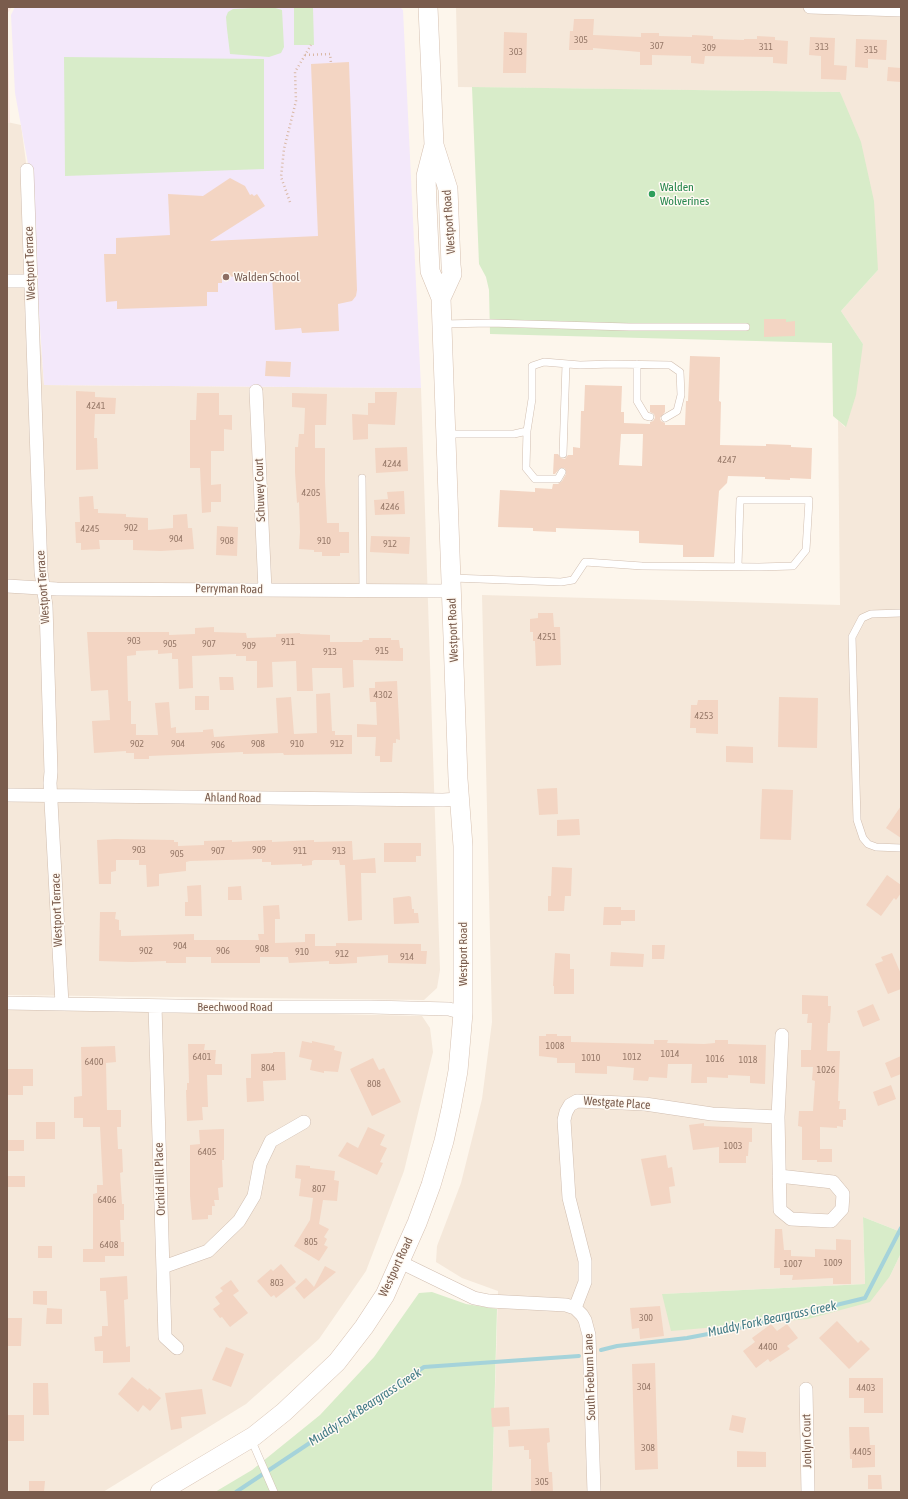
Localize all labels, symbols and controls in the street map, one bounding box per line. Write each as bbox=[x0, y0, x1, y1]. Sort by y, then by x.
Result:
house number: 305 bbox=[574, 34, 588, 46]
house number: 307 bbox=[650, 40, 664, 52]
house number: 311 bbox=[759, 41, 773, 53]
house number: 313 bbox=[815, 41, 829, 53]
house number: 309 bbox=[702, 42, 716, 54]
house number: 315 bbox=[864, 44, 878, 56]
house number: 303 bbox=[509, 46, 523, 58]
place label: Walden Wolverines bbox=[660, 180, 709, 208]
street label: Westport Road bbox=[440, 189, 458, 255]
marker: Walden Wolverines bbox=[647, 189, 657, 199]
street label: Westport Terrace bbox=[22, 226, 38, 300]
place label: Walden School bbox=[234, 270, 299, 284]
marker: Walden School bbox=[221, 272, 231, 282]
house number: 4241 bbox=[87, 400, 105, 412]
house number: 4247 bbox=[718, 454, 736, 466]
street label: Schuwey Court bbox=[252, 458, 268, 522]
house number: 4244 bbox=[383, 458, 401, 470]
house number: 4205 bbox=[302, 487, 320, 499]
house number: 4246 bbox=[381, 501, 399, 513]
house number: 902 bbox=[124, 522, 138, 534]
house number: 4245 bbox=[81, 523, 99, 535]
house number: 904 bbox=[169, 533, 183, 545]
house number: 908 bbox=[220, 535, 234, 547]
house number: 910 bbox=[317, 535, 331, 547]
house number: 912 bbox=[383, 538, 397, 550]
street label: Westport Terrace bbox=[33, 550, 53, 624]
street label: Perryman Road bbox=[195, 581, 263, 597]
street label: Westport Road bbox=[445, 598, 461, 662]
house number: 4251 bbox=[538, 631, 556, 643]
house number: 903 bbox=[127, 635, 141, 647]
house number: 911 bbox=[281, 636, 295, 648]
house number: 905 bbox=[163, 638, 177, 650]
house number: 907 bbox=[202, 638, 216, 650]
house number: 909 bbox=[242, 640, 256, 652]
house number: 915 bbox=[375, 645, 389, 657]
house number: 913 bbox=[323, 646, 337, 658]
house number: 4302 bbox=[374, 689, 392, 701]
house number: 4253 bbox=[695, 710, 713, 722]
house number: 902 bbox=[130, 738, 144, 750]
house number: 904 bbox=[171, 738, 185, 750]
house number: 908 bbox=[251, 738, 265, 750]
house number: 910 bbox=[290, 738, 304, 750]
house number: 912 bbox=[330, 738, 344, 750]
house number: 906 bbox=[211, 739, 225, 751]
street label: Ahland Road bbox=[205, 790, 261, 806]
house number: 903 bbox=[132, 844, 146, 856]
house number: 909 bbox=[252, 844, 266, 856]
house number: 907 bbox=[211, 845, 225, 857]
house number: 911 bbox=[293, 845, 307, 857]
house number: 913 bbox=[332, 845, 346, 857]
house number: 905 bbox=[170, 848, 184, 860]
street label: Westport Terrace bbox=[49, 873, 65, 947]
street label: Westport Road bbox=[456, 922, 470, 986]
house number: 904 bbox=[173, 940, 187, 952]
house number: 908 bbox=[255, 943, 269, 955]
house number: 902 bbox=[139, 945, 153, 957]
house number: 906 bbox=[216, 945, 230, 957]
house number: 910 bbox=[295, 946, 309, 958]
house number: 912 bbox=[335, 948, 349, 960]
house number: 914 bbox=[400, 951, 414, 963]
street label: Beechwood Road bbox=[197, 1000, 273, 1014]
house number: 1008 bbox=[546, 1040, 564, 1052]
house number: 1014 bbox=[661, 1048, 679, 1060]
house number: 6401 bbox=[193, 1051, 211, 1063]
house number: 1012 bbox=[623, 1051, 641, 1063]
house number: 1010 bbox=[582, 1052, 600, 1064]
house number: 1016 bbox=[706, 1053, 724, 1065]
house number: 1018 bbox=[739, 1054, 757, 1066]
house number: 6400 bbox=[85, 1056, 103, 1068]
house number: 804 bbox=[261, 1062, 275, 1074]
house number: 1026 bbox=[817, 1064, 835, 1076]
house number: 808 bbox=[367, 1078, 381, 1090]
street label: Westgate Place bbox=[583, 1093, 651, 1113]
house number: 1003 bbox=[724, 1140, 742, 1152]
street label: Orchid Hill Place bbox=[152, 1142, 168, 1216]
house number: 6405 bbox=[198, 1146, 216, 1158]
house number: 807 bbox=[312, 1183, 326, 1195]
house number: 6406 bbox=[98, 1194, 116, 1206]
street label: Westport Road bbox=[376, 1235, 416, 1299]
house number: 805 bbox=[304, 1236, 318, 1248]
house number: 6408 bbox=[100, 1239, 118, 1251]
house number: 1009 bbox=[824, 1257, 842, 1269]
house number: 1007 bbox=[784, 1258, 802, 1270]
house number: 803 bbox=[270, 1277, 284, 1289]
water label: Muddy Fork Beargrass Creek bbox=[706, 1298, 838, 1340]
house number: 300 bbox=[639, 1312, 653, 1324]
street label: South Foeburn Lane bbox=[581, 1333, 599, 1421]
house number: 4400 bbox=[759, 1341, 777, 1353]
water label: Muddy Fork Beargrass Creek bbox=[306, 1365, 424, 1449]
house number: 304 bbox=[637, 1381, 651, 1393]
house number: 4403 bbox=[857, 1382, 875, 1394]
street label: Jonlyn Court bbox=[799, 1414, 815, 1468]
house number: 308 bbox=[641, 1442, 655, 1454]
house number: 4405 bbox=[853, 1446, 871, 1458]
house number: 305 bbox=[535, 1476, 549, 1488]

